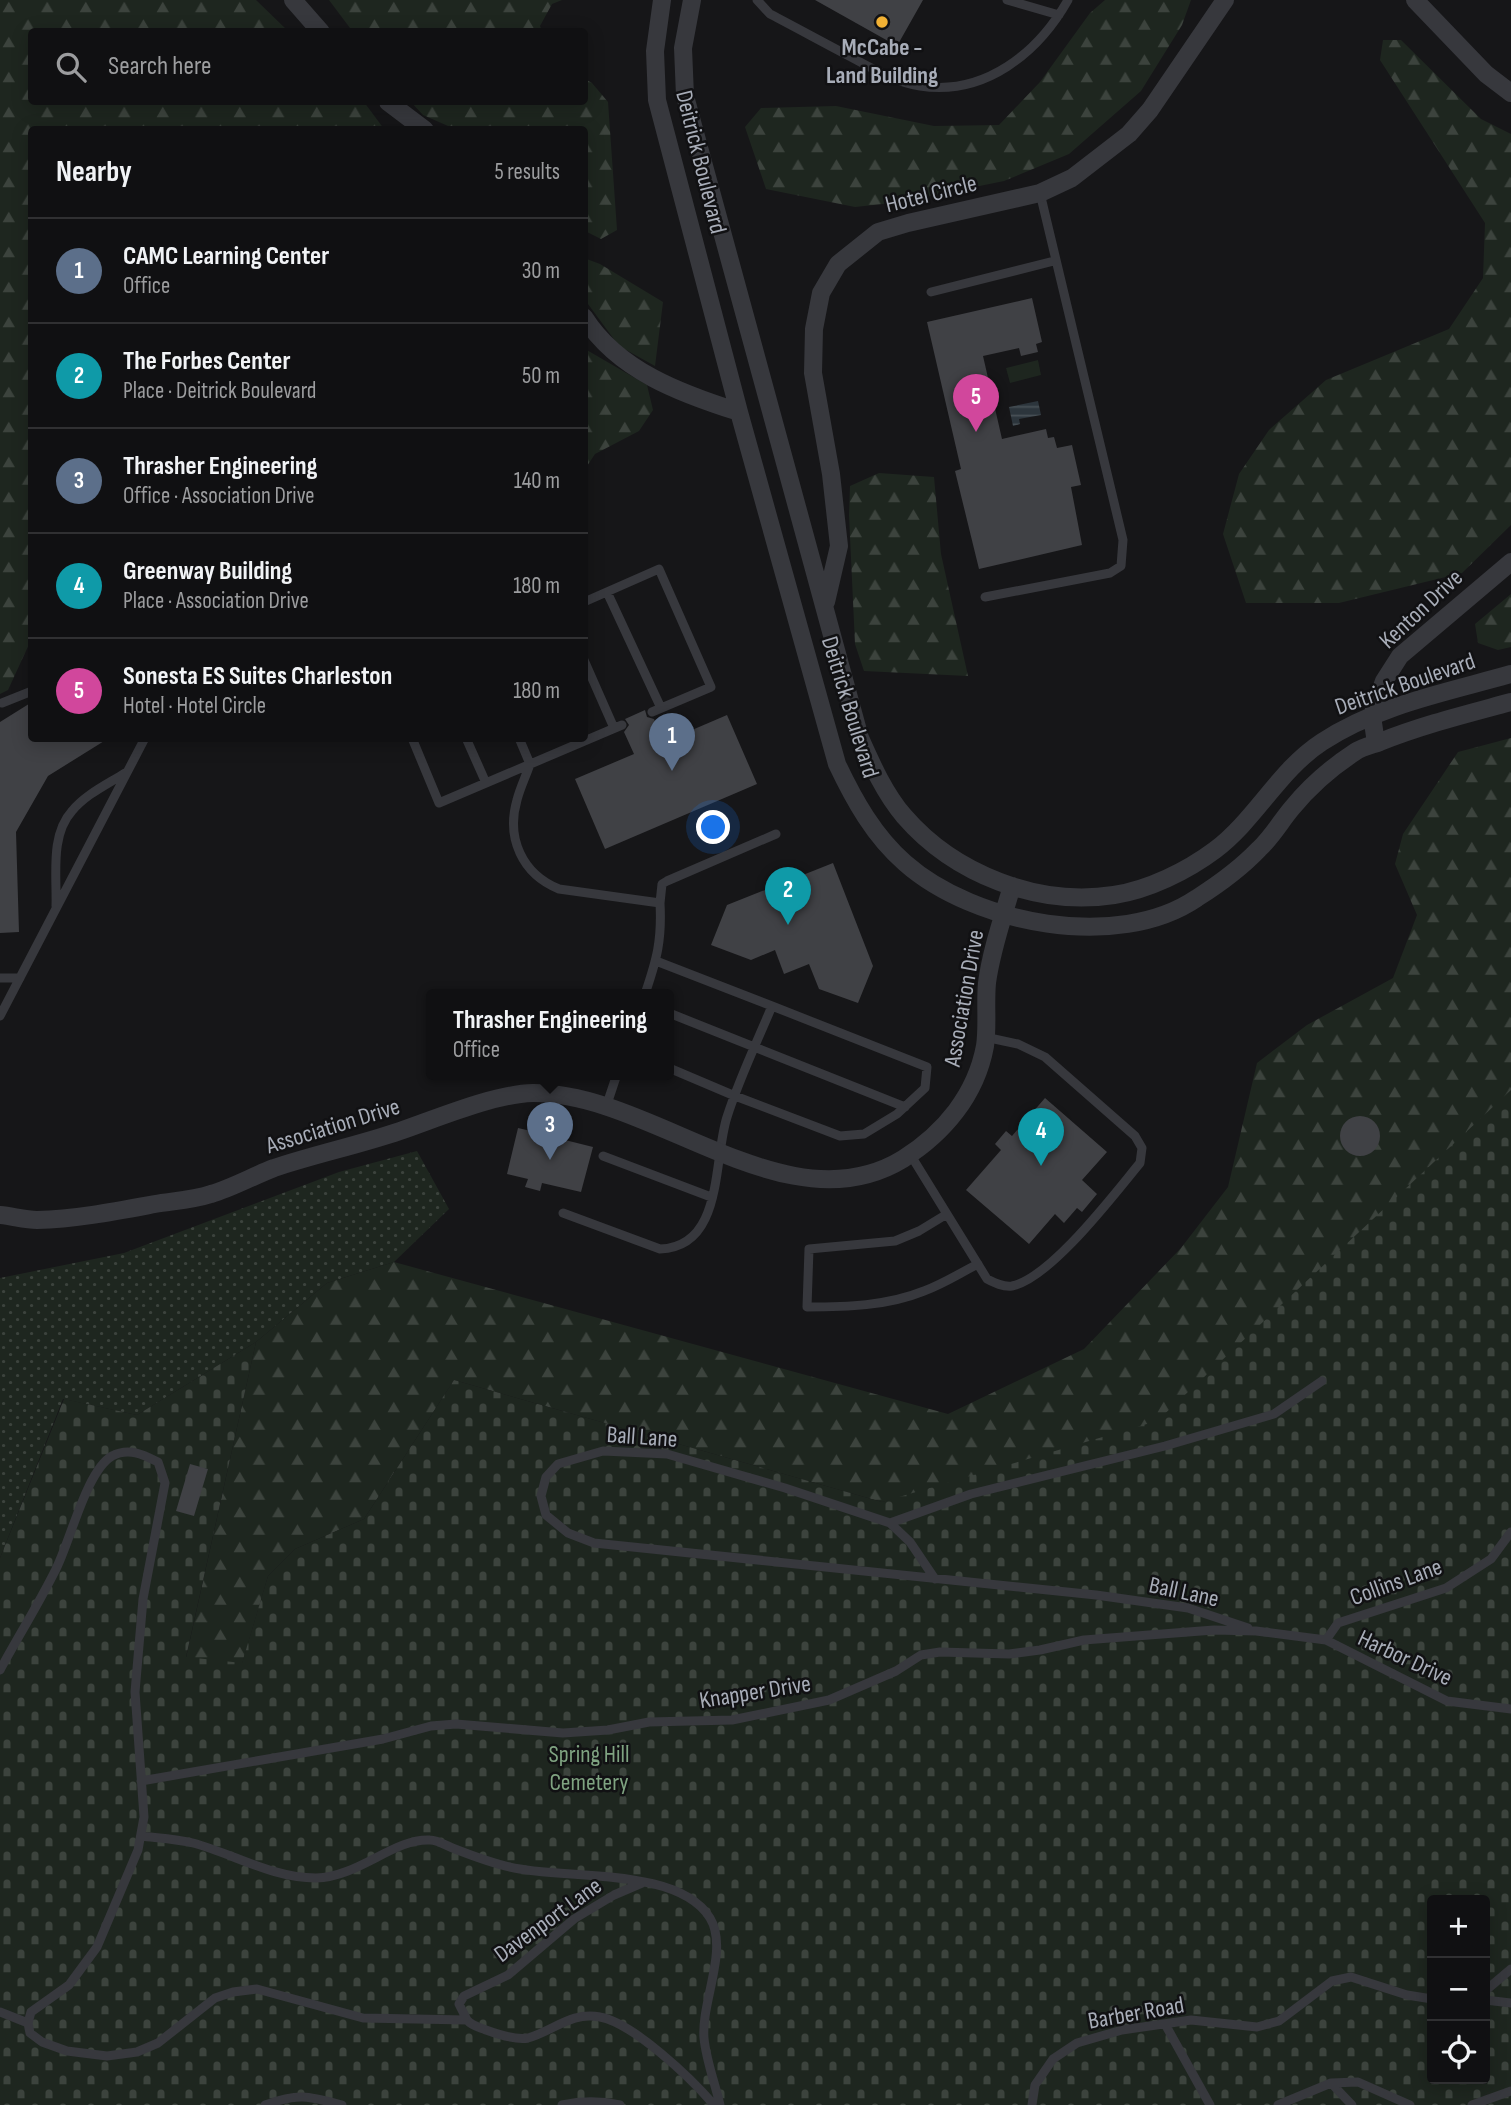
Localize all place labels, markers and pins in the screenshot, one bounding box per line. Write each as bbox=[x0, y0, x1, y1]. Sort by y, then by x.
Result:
marker: McCabe - Land Building bbox=[874, 14, 890, 30]
place label: McCabe - Land Building bbox=[826, 33, 938, 90]
pin: 5 bbox=[953, 374, 999, 432]
pin: 1 bbox=[649, 713, 695, 771]
pin: 2 bbox=[765, 867, 811, 925]
pin: 3 bbox=[527, 1102, 573, 1160]
pin: 4 bbox=[1018, 1108, 1064, 1166]

